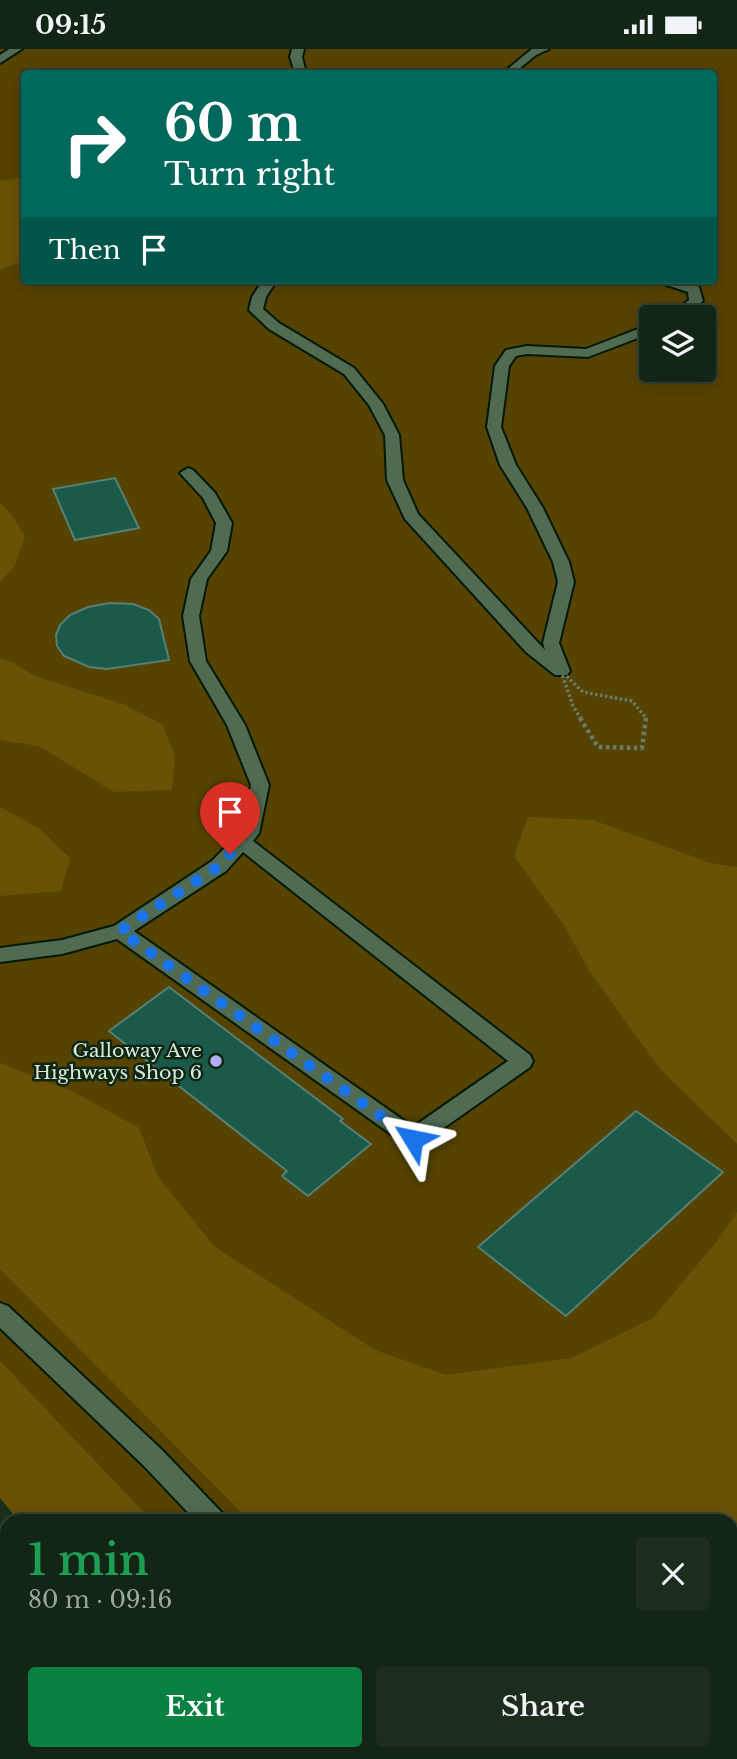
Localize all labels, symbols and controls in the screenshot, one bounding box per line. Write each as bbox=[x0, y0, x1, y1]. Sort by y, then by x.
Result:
text: 09:15 bbox=[35, 9, 106, 41]
text: 60 m bbox=[164, 93, 301, 154]
icon: right bbox=[49, 98, 140, 189]
text: Turn right bbox=[164, 154, 335, 194]
icon: arrive bbox=[135, 231, 173, 269]
text: Then bbox=[49, 234, 121, 266]
map controls bbox=[639, 305, 716, 382]
button: layers bbox=[639, 305, 716, 382]
pin bbox=[200, 782, 260, 854]
icon: arrive bbox=[211, 793, 249, 831]
place label: Galloway Ave Highways Shop 6 bbox=[33, 1039, 202, 1084]
marker: Galloway Ave Highways Shop 6 bbox=[208, 1053, 224, 1069]
position arrow bbox=[376, 1102, 450, 1176]
text: 1 min bbox=[28, 1534, 149, 1586]
button: close bbox=[636, 1537, 710, 1611]
text: 80 m · 09:16 bbox=[28, 1586, 172, 1614]
button: Exit bbox=[28, 1667, 362, 1747]
button: Share bbox=[376, 1667, 710, 1747]

